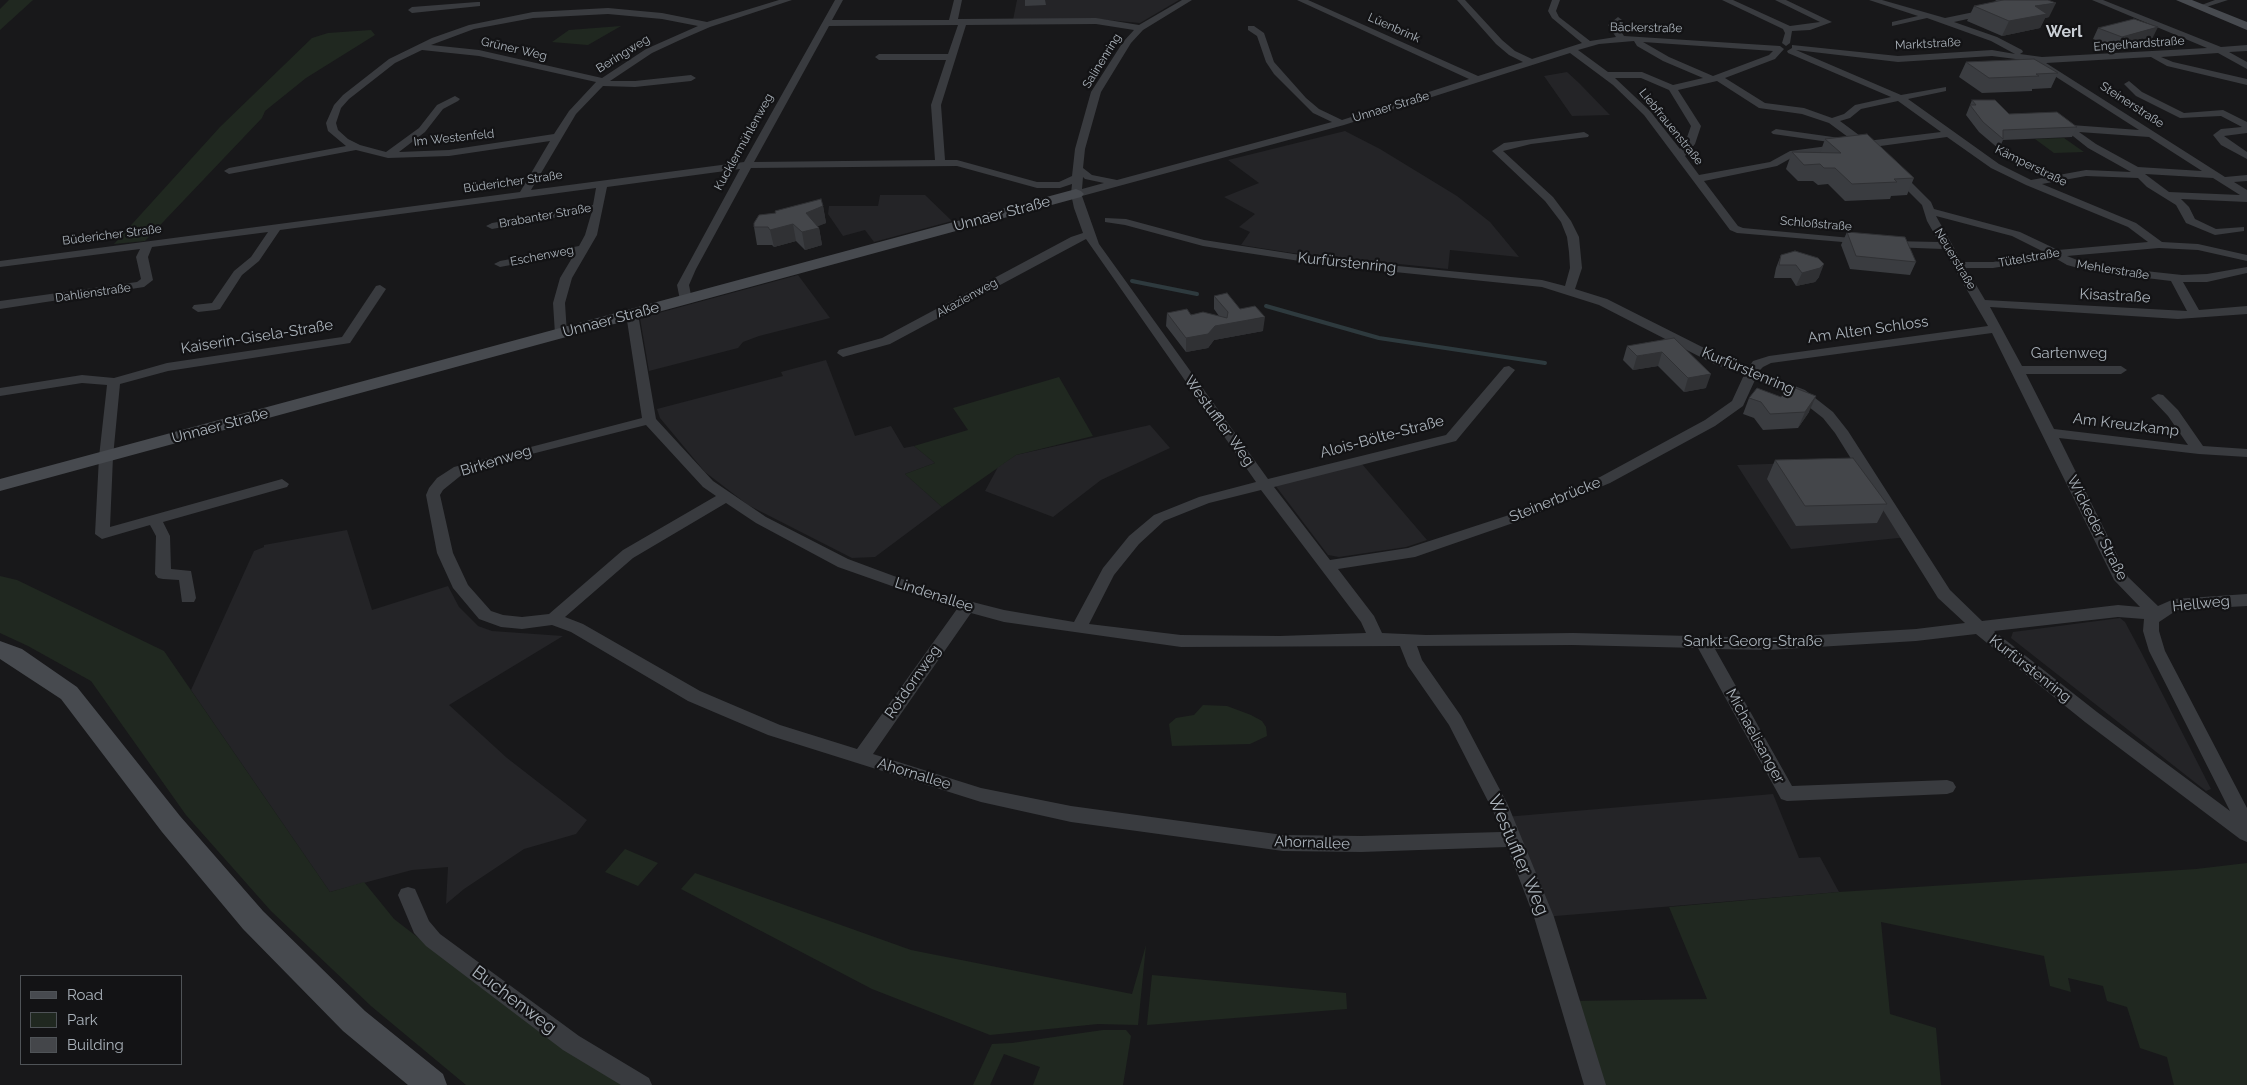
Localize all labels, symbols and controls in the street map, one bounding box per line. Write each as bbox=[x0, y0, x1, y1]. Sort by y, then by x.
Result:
street label: Lüenbrink bbox=[1366, 10, 1422, 46]
street label: Bäckerstraße bbox=[1610, 20, 1682, 36]
district label: Werl bbox=[2046, 22, 2082, 42]
street label: Salinenring bbox=[1079, 31, 1125, 91]
street label: Beringweg bbox=[594, 32, 652, 76]
street label: Grüner Weg bbox=[480, 34, 548, 64]
street label: Engelhardstraße bbox=[2093, 34, 2185, 54]
street label: Marktstraße bbox=[1895, 35, 1961, 53]
street label: Steinerstraße bbox=[2097, 79, 2167, 131]
street label: Liebfrauenstraße bbox=[1636, 86, 1706, 168]
street label: Unnaer Straße bbox=[1351, 89, 1431, 125]
street label: Kucklermühlenweg bbox=[711, 91, 777, 193]
street label: Im Westenfeld bbox=[413, 127, 495, 149]
street label: Kämperstraße bbox=[1993, 142, 2069, 190]
street label: Büdericher Straße bbox=[463, 168, 563, 196]
street label: Unnaer Straße bbox=[952, 192, 1052, 236]
street label: Brabanter Straße bbox=[498, 201, 592, 231]
street label: Schloßstraße bbox=[1779, 214, 1853, 234]
street label: Büdericher Straße bbox=[62, 222, 162, 248]
street label: Neuerstraße bbox=[1931, 226, 1979, 292]
street label: Eschenweg bbox=[509, 243, 575, 269]
street label: Tütelstraße bbox=[1997, 246, 2061, 270]
street label: Kurfürstenring bbox=[1297, 249, 1397, 277]
street label: Mehlerstraße bbox=[2076, 257, 2150, 283]
street label: Akazienweg bbox=[934, 275, 1000, 321]
street label: Dahlienstraße bbox=[54, 281, 132, 305]
street label: Kisastraße bbox=[2079, 285, 2151, 307]
street label: Unnaer Straße bbox=[561, 298, 661, 342]
street label: Am Alten Schloss bbox=[1806, 313, 1930, 347]
street label: Kaiserin-Gisela-Straße bbox=[180, 316, 334, 358]
street label: Kurfürstenring bbox=[1699, 343, 1797, 399]
street label: Gartenweg bbox=[2031, 344, 2107, 362]
street label: Westuffler Weg bbox=[1180, 372, 1258, 470]
street label: Unnaer Straße bbox=[170, 404, 270, 448]
street label: Am Kreuzkamp bbox=[2072, 410, 2180, 440]
street label: Alois-Bölte-Straße bbox=[1318, 412, 1446, 462]
street label: Birkenweg bbox=[458, 442, 534, 480]
street label: Wickeder Straße bbox=[2063, 473, 2131, 583]
street label: Steinerbrücke bbox=[1507, 474, 1603, 526]
street label: Lindenallee bbox=[892, 574, 976, 616]
street label: Hellweg bbox=[2171, 592, 2231, 616]
street label: Kurfürstenring bbox=[1985, 631, 2075, 707]
street label: Sankt-Georg-Straße bbox=[1684, 632, 1822, 650]
street label: Rotdornweg bbox=[881, 642, 945, 722]
street label: Michaelisanger bbox=[1722, 686, 1788, 786]
street label: Ahornallee bbox=[875, 754, 953, 794]
street label: Westuffler Weg bbox=[1483, 791, 1553, 919]
street label: Ahornallee bbox=[1274, 833, 1350, 853]
street label: Buchenweg bbox=[468, 961, 560, 1039]
legend bbox=[20, 975, 182, 1065]
text: Road bbox=[67, 986, 103, 1004]
text: Park bbox=[67, 1011, 98, 1029]
text: Building bbox=[67, 1036, 124, 1054]

